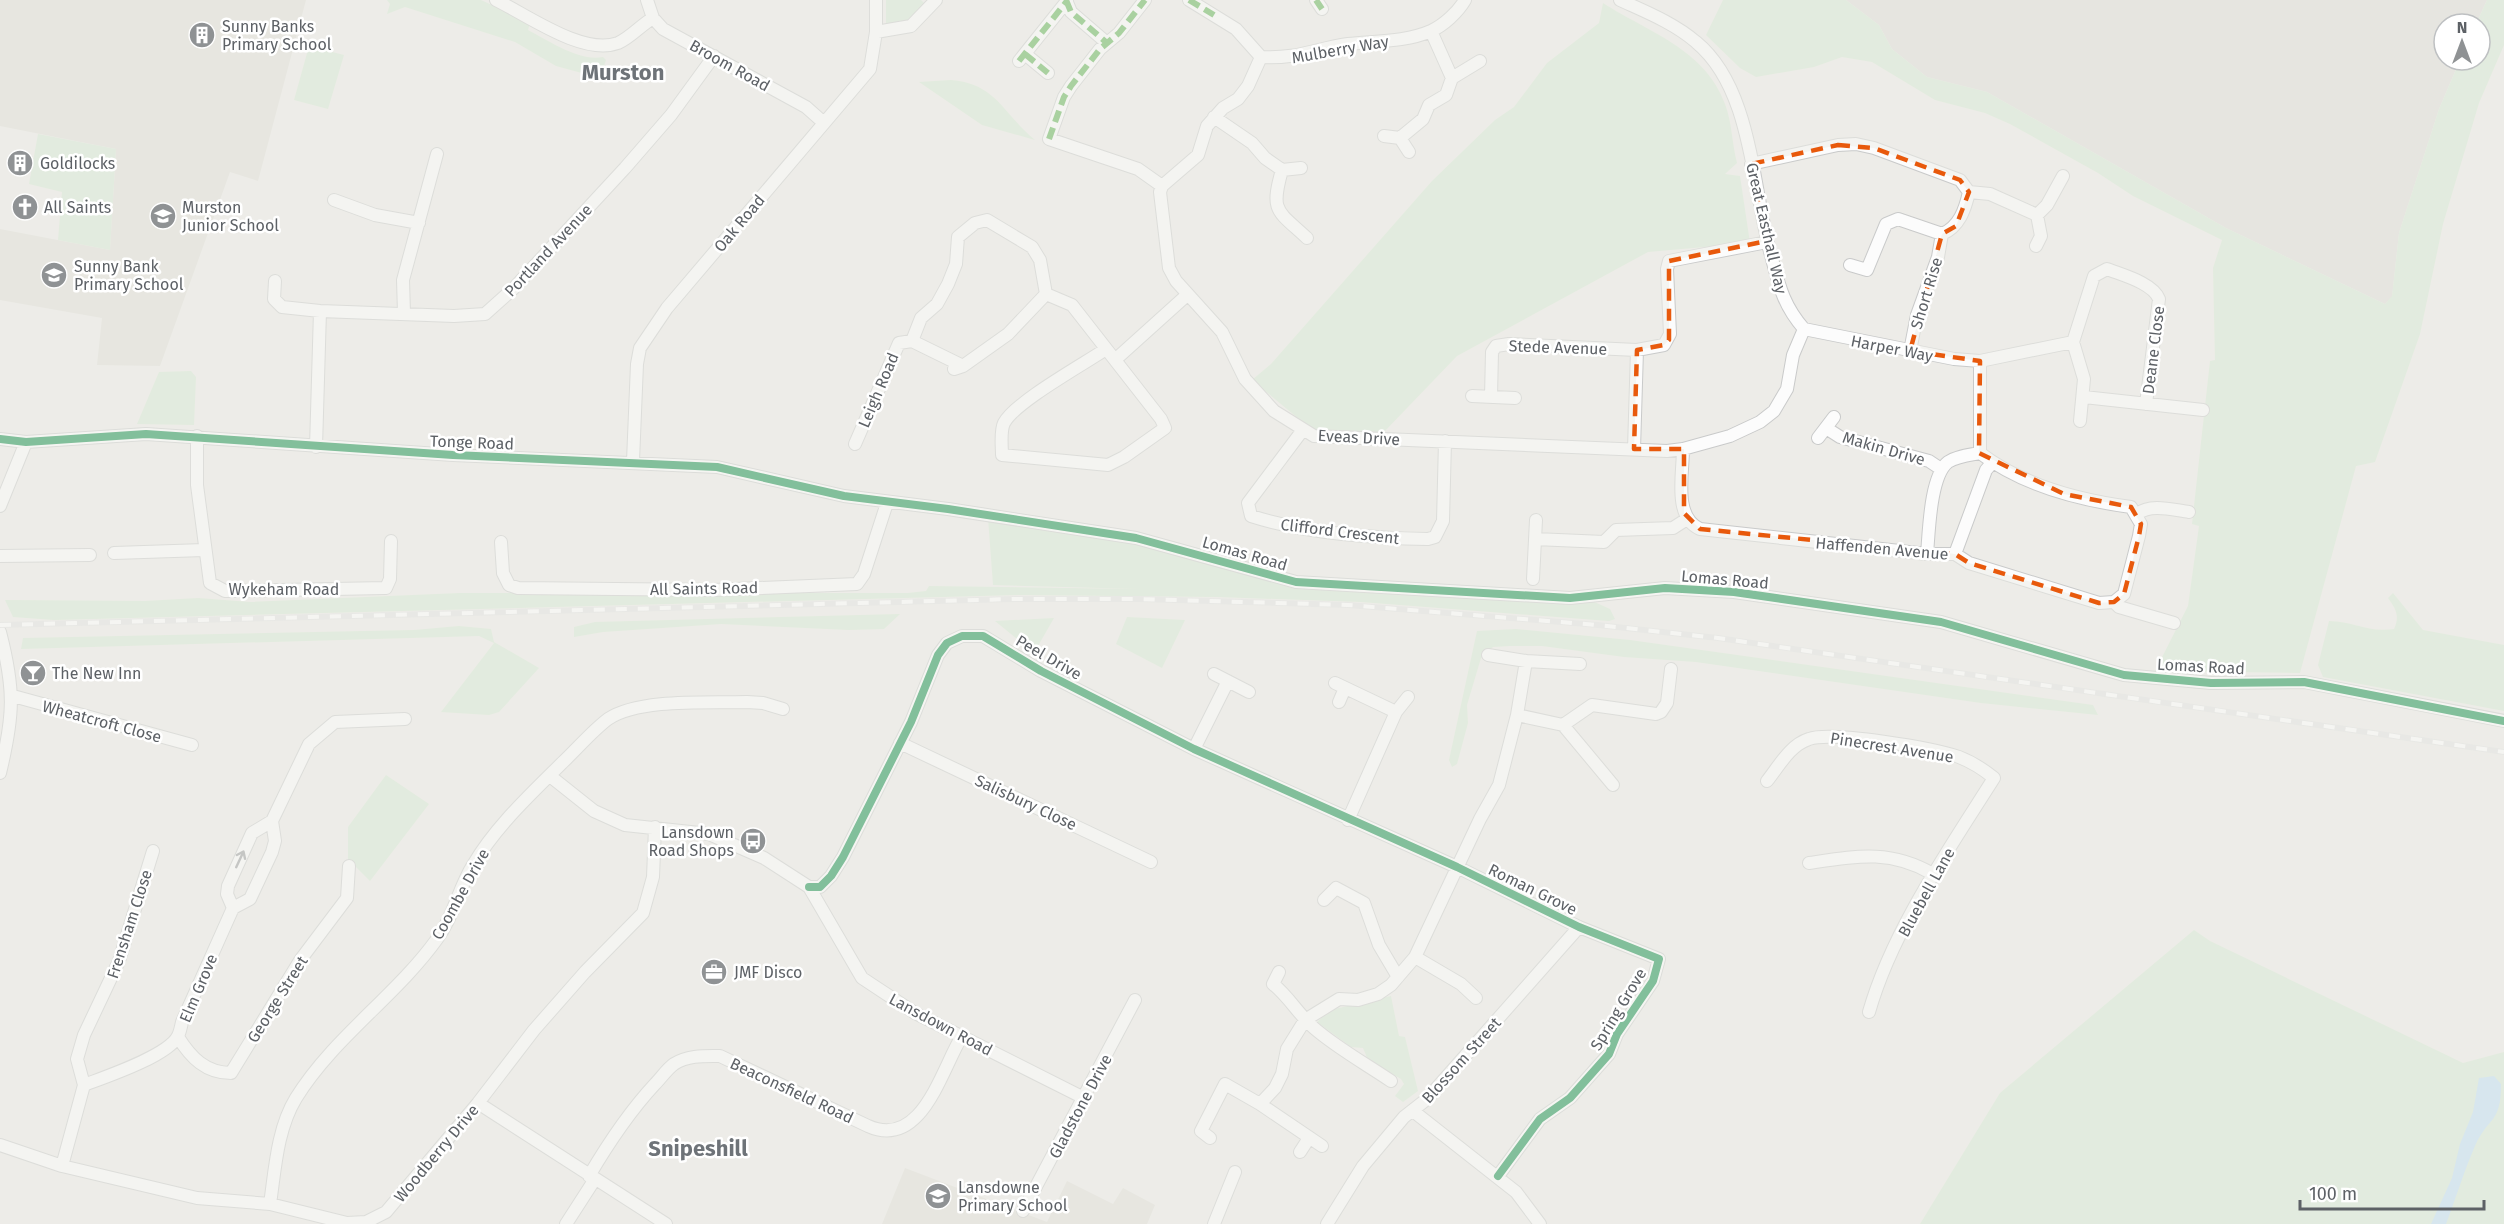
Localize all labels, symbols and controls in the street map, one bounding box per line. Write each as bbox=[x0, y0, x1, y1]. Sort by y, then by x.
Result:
north arrow bbox=[2432, 12, 2492, 72]
place label: Sunny Banks Primary School bbox=[222, 17, 332, 54]
text: N bbox=[2457, 18, 2467, 37]
building icon: Sunny Banks Primary School bbox=[187, 20, 217, 50]
street label: Mulberry Way bbox=[1290, 32, 1390, 67]
street label: Broom Road bbox=[686, 36, 773, 95]
district label: Murston bbox=[582, 59, 664, 86]
building icon: Goldilocks bbox=[5, 148, 35, 178]
place label: Goldilocks bbox=[40, 154, 115, 173]
street label: Great Easthall Way bbox=[1742, 161, 1791, 296]
street label: Oak Road bbox=[710, 191, 769, 256]
church icon: All Saints bbox=[10, 192, 40, 222]
place label: All Saints bbox=[44, 198, 111, 217]
place label: Murston Junior School bbox=[182, 198, 279, 235]
street label: Portland Avenue bbox=[501, 200, 596, 301]
school or university icon: Murston Junior School bbox=[148, 201, 178, 231]
street label: Short Rise bbox=[1907, 255, 1946, 331]
place label: Sunny Bank Primary School bbox=[74, 257, 184, 294]
school or university icon: Sunny Bank Primary School bbox=[39, 260, 69, 290]
street label: Deane Close bbox=[2139, 305, 2168, 395]
street label: Harper Way bbox=[1849, 331, 1935, 366]
street label: Stede Avenue bbox=[1508, 336, 1608, 359]
street label: Leigh Road bbox=[854, 350, 903, 431]
street label: Eveas Drive bbox=[1317, 426, 1401, 449]
street label: Makin Drive bbox=[1840, 428, 1927, 469]
street label: Tonge Road bbox=[430, 432, 514, 453]
street label: Clifford Crescent bbox=[1280, 515, 1400, 548]
street label: Lomas Road bbox=[1200, 532, 1290, 575]
street label: Haffenden Avenue bbox=[1815, 533, 1949, 564]
street label: Lomas Road bbox=[1680, 566, 1770, 593]
street label: All Saints Road bbox=[650, 578, 758, 599]
street label: Wykeham Road bbox=[229, 580, 339, 599]
street label: Peel Drive bbox=[1013, 631, 1085, 684]
street label: Lomas Road bbox=[2157, 655, 2245, 678]
bar icon: The New Inn bbox=[18, 658, 48, 688]
place label: The New Inn bbox=[52, 664, 141, 683]
street label: Wheatcroft Close bbox=[40, 696, 163, 746]
street label: Pinecrest Avenue bbox=[1829, 728, 1955, 767]
street label: Salisbury Close bbox=[972, 771, 1080, 834]
place label: Lansdown Road Shops bbox=[648, 823, 734, 860]
bus stop icon: Lansdown Road Shops bbox=[738, 826, 768, 856]
street label: Bluebell Lane bbox=[1894, 844, 1959, 940]
street label: Coombe Drive bbox=[428, 845, 493, 943]
one-way arrow bbox=[236, 850, 247, 868]
street label: Roman Grove bbox=[1485, 860, 1580, 919]
street label: Frensham Close bbox=[103, 867, 156, 981]
street label: Elm Grove bbox=[176, 951, 221, 1025]
street label: George Street bbox=[243, 952, 312, 1046]
office icon: JMF Disco bbox=[699, 957, 729, 987]
place label: JMF Disco bbox=[734, 963, 802, 982]
street label: Spring Grove bbox=[1586, 965, 1650, 1054]
street label: Lansdown Road bbox=[886, 989, 996, 1060]
street label: Blossom Street bbox=[1418, 1013, 1505, 1107]
street label: Gladstone Drive bbox=[1045, 1051, 1116, 1162]
street label: Beaconsfield Road bbox=[727, 1054, 856, 1127]
street label: Woodberry Drive bbox=[390, 1101, 483, 1206]
district label: Snipeshill bbox=[648, 1135, 748, 1162]
scale bar bbox=[2300, 1173, 2484, 1211]
place label: Lansdowne Primary School bbox=[958, 1178, 1068, 1215]
school or university icon: Lansdowne Primary School bbox=[923, 1181, 953, 1211]
text: 100 m bbox=[2309, 1183, 2357, 1205]

